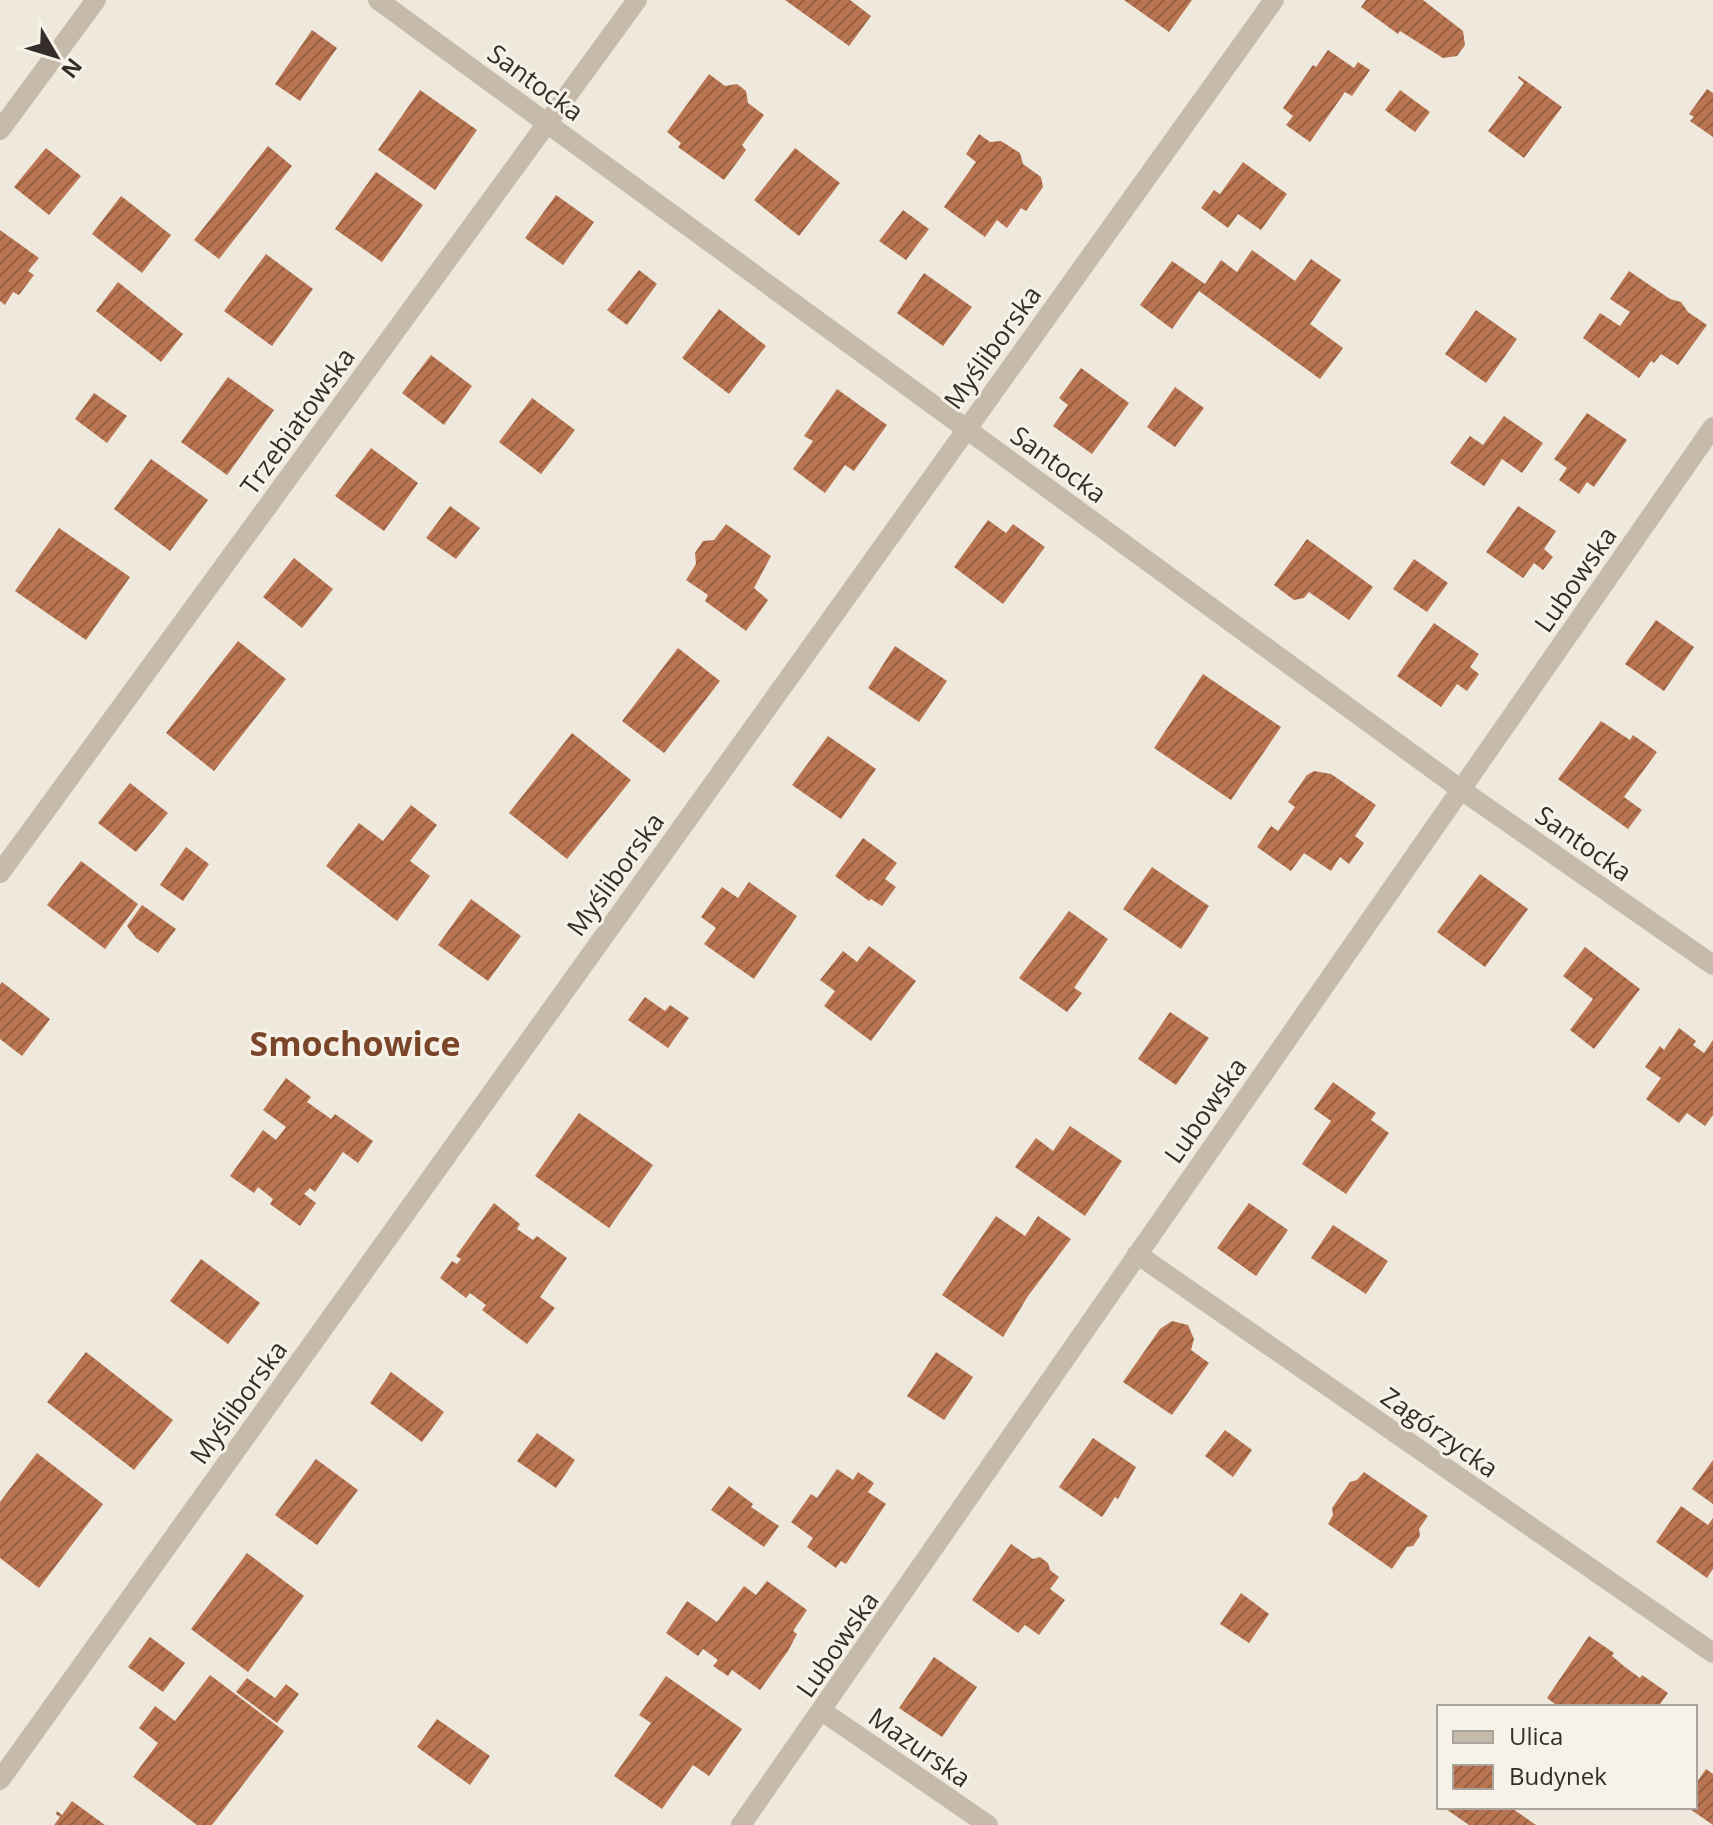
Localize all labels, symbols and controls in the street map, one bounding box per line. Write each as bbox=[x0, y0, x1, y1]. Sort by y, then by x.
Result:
north arrow bbox=[16, 16, 96, 96]
street label: Santocka bbox=[481, 35, 591, 129]
text: N bbox=[55, 53, 90, 85]
street label: Myśliborska bbox=[935, 278, 1049, 416]
street label: Trzebiatowska bbox=[231, 340, 363, 502]
street label: Santocka bbox=[1004, 417, 1114, 511]
street label: Lubowska bbox=[1525, 519, 1625, 639]
street label: Santocka bbox=[1529, 797, 1639, 889]
street label: Myśliborska bbox=[558, 805, 672, 943]
district label: Smochowice bbox=[249, 1020, 461, 1066]
street label: Lubowska bbox=[1155, 1050, 1255, 1170]
street label: Myśliborska bbox=[181, 1333, 295, 1471]
street label: Zagórzycka bbox=[1374, 1378, 1506, 1486]
street label: Lubowska bbox=[787, 1584, 887, 1704]
street label: Mazurska bbox=[862, 1699, 978, 1795]
legend bbox=[1437, 1705, 1697, 1809]
text: Ulica bbox=[1509, 1719, 1563, 1752]
text: Budynek bbox=[1509, 1759, 1607, 1792]

